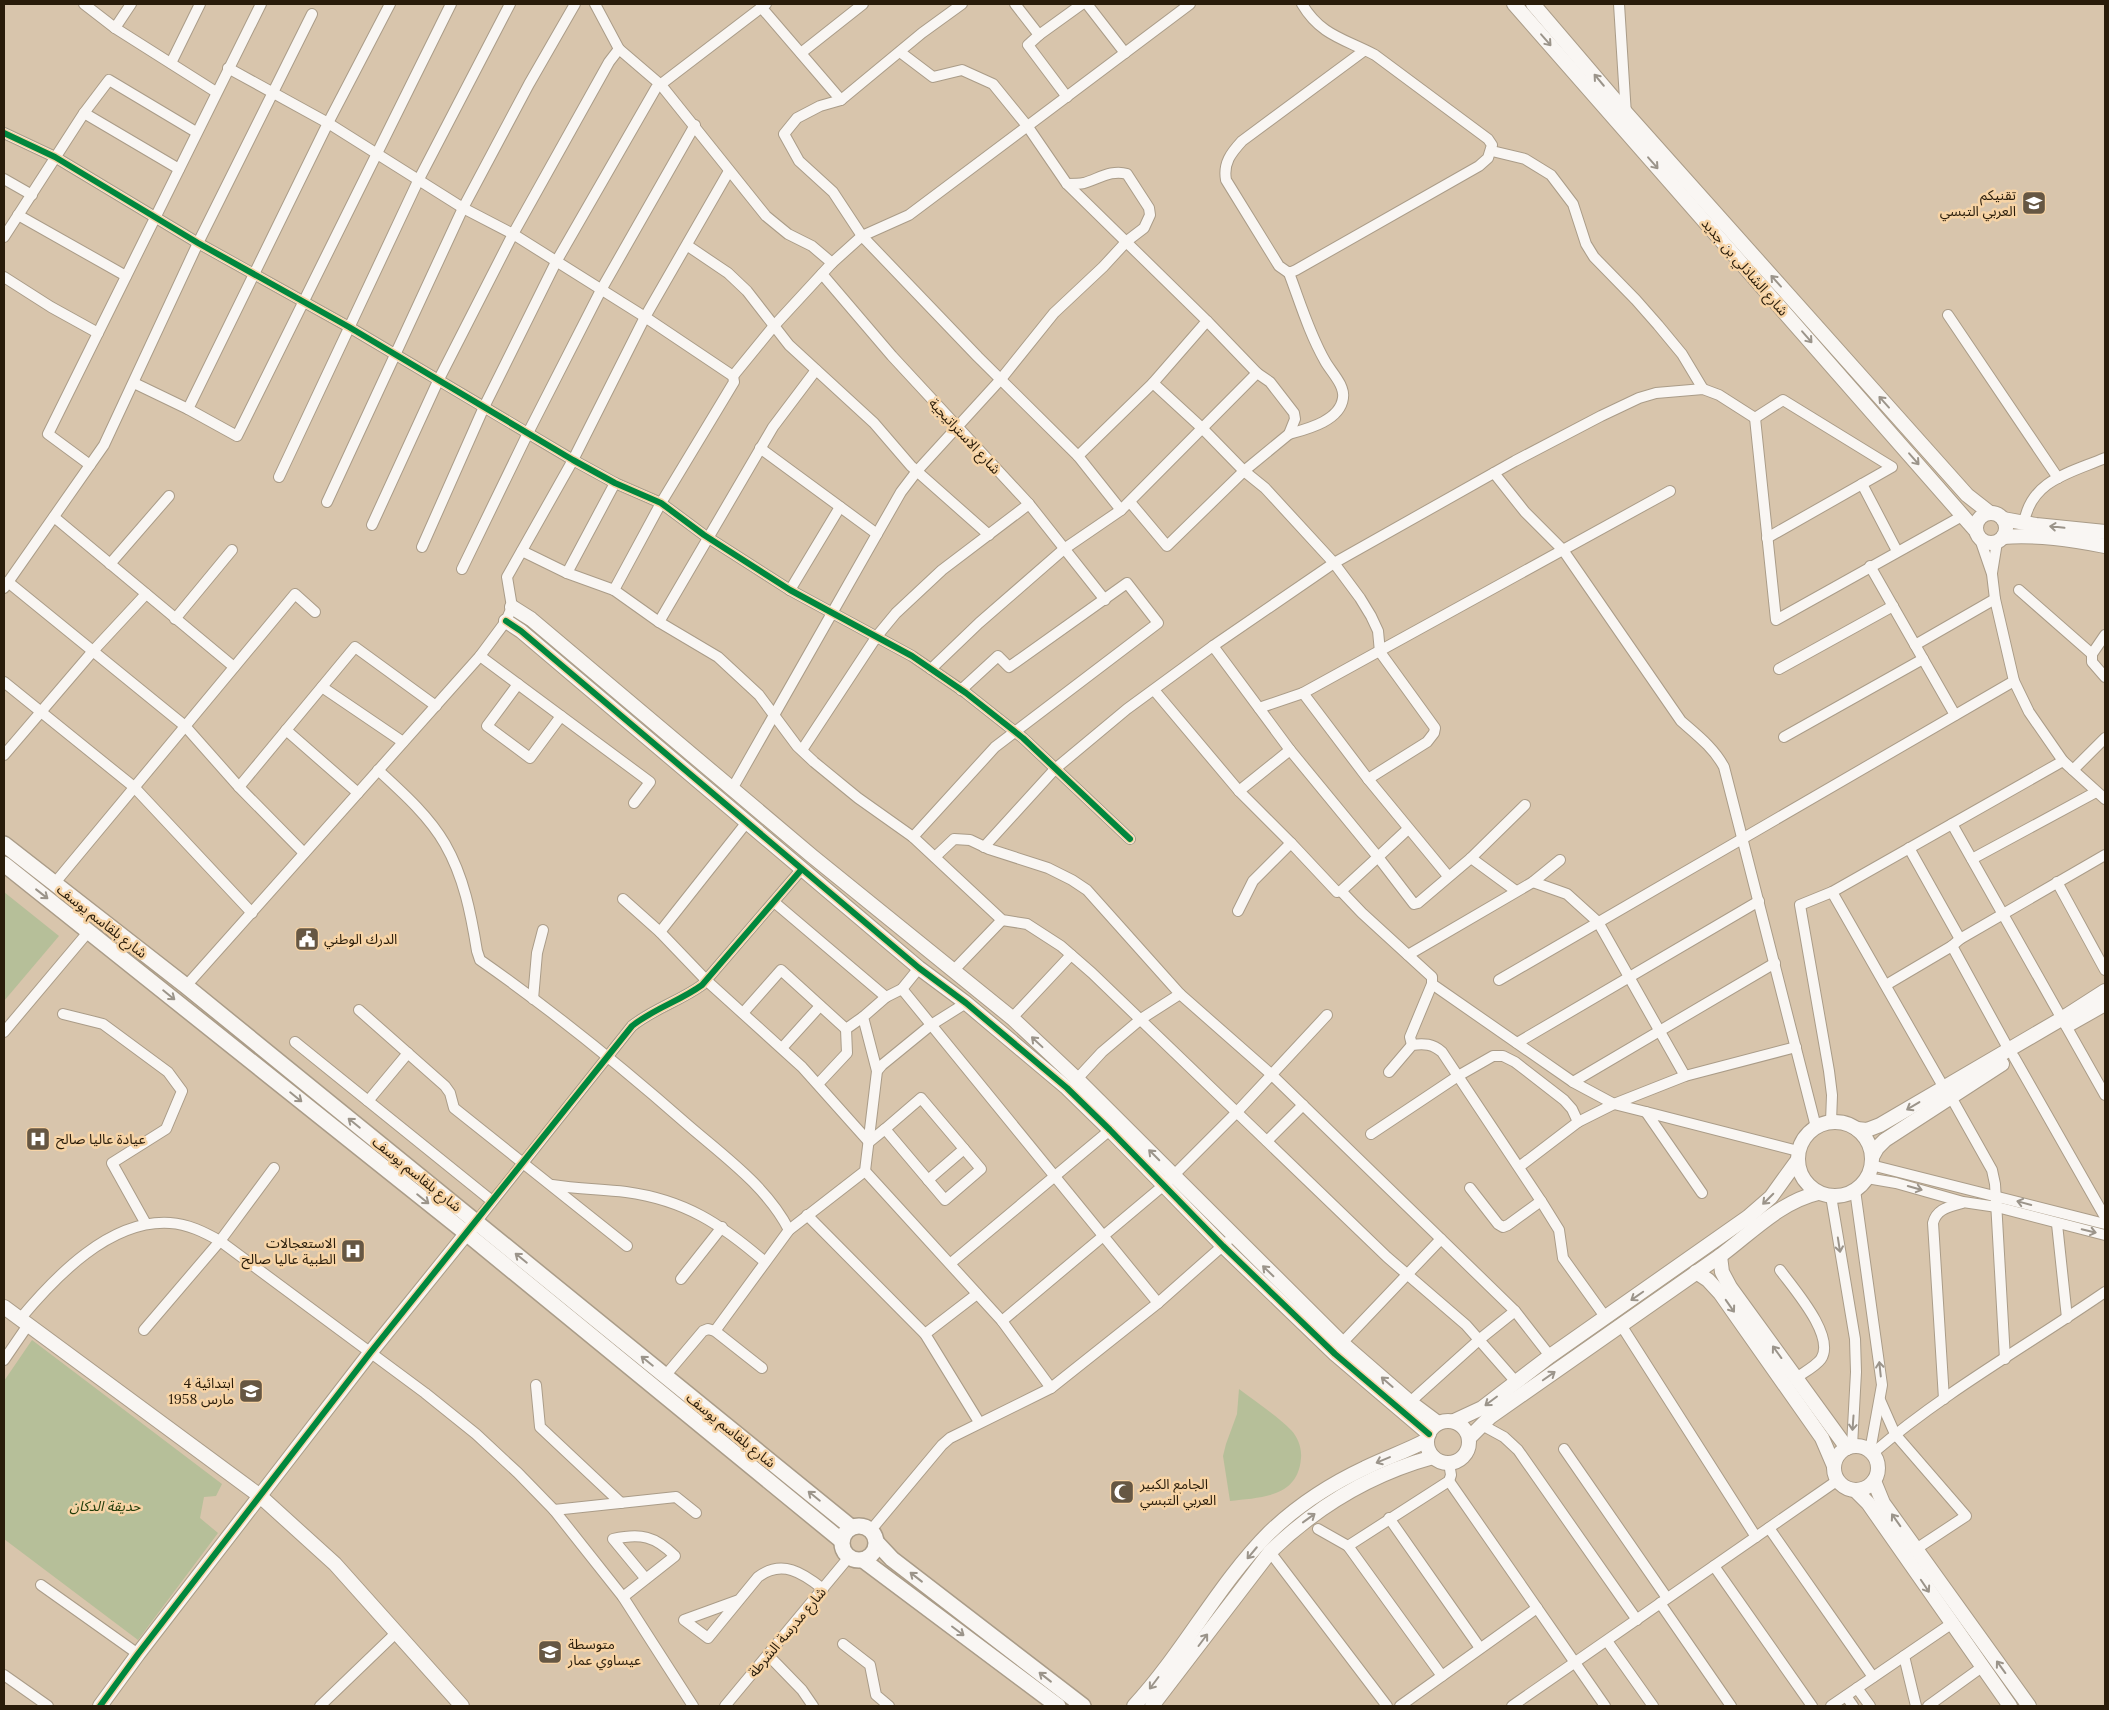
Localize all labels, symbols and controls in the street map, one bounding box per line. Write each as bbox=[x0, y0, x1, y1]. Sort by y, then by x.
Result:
one-way arrow bbox=[1540, 34, 1552, 47]
one-way arrow bbox=[1593, 74, 1604, 87]
one-way arrow bbox=[1647, 156, 1659, 169]
place label: تقنيكم العربي التبسي bbox=[1940, 186, 2016, 222]
school or university icon: تقنيكم العربي التبسي bbox=[2021, 190, 2047, 216]
street label: شارع الشاذلي بن جديد bbox=[1696, 215, 1792, 321]
one-way arrow bbox=[1770, 274, 1782, 287]
one-way arrow bbox=[1801, 331, 1813, 344]
street label: شارع الاستراتيجية bbox=[924, 394, 1005, 479]
one-way arrow bbox=[1878, 395, 1890, 408]
one-way arrow bbox=[1909, 452, 1920, 465]
one-way arrow bbox=[2049, 522, 2065, 532]
street label: شارع بلقاسم يوسف bbox=[52, 880, 151, 963]
one-way arrow bbox=[35, 889, 49, 899]
public building icon: الدرك الوطني bbox=[294, 926, 320, 952]
place label: الدرك الوطني bbox=[324, 930, 397, 950]
one-way arrow bbox=[162, 990, 175, 1001]
one-way arrow bbox=[1031, 1036, 1044, 1048]
one-way arrow bbox=[289, 1091, 302, 1102]
one-way arrow bbox=[1907, 1101, 1921, 1111]
one-way arrow bbox=[348, 1117, 361, 1128]
hospital icon: عيادة عاليا صالح bbox=[25, 1126, 51, 1152]
place label: عيادة عاليا صالح bbox=[56, 1130, 146, 1150]
street label: شارع بلقاسم يوسف bbox=[367, 1133, 465, 1217]
one-way arrow bbox=[1148, 1149, 1160, 1161]
one-way arrow bbox=[1906, 1184, 1922, 1194]
one-way arrow bbox=[416, 1193, 429, 1204]
one-way arrow bbox=[1762, 1193, 1774, 1206]
one-way arrow bbox=[2017, 1198, 2033, 1207]
one-way arrow bbox=[2081, 1227, 2097, 1236]
place label: الاستعجالات الطبية عاليا صالح bbox=[241, 1234, 336, 1270]
one-way arrow bbox=[1834, 1236, 1844, 1252]
hospital icon: الاستعجالات الطبية عاليا صالح bbox=[340, 1238, 366, 1264]
one-way arrow bbox=[514, 1253, 527, 1264]
one-way arrow bbox=[1263, 1265, 1275, 1277]
one-way arrow bbox=[1630, 1291, 1644, 1301]
one-way arrow bbox=[1725, 1299, 1735, 1313]
one-way arrow bbox=[1772, 1345, 1782, 1359]
one-way arrow bbox=[640, 1355, 653, 1367]
one-way arrow bbox=[1875, 1361, 1885, 1377]
one-way arrow bbox=[1542, 1371, 1556, 1381]
place label: ابتدائية 4 مارس 1958 bbox=[169, 1374, 234, 1408]
one-way arrow bbox=[1380, 1376, 1393, 1388]
school or university icon: ابتدائية 4 مارس 1958 bbox=[238, 1378, 264, 1404]
street label: شارع بلقاسم يوسف bbox=[681, 1389, 779, 1473]
one-way arrow bbox=[1484, 1396, 1498, 1406]
one-way arrow bbox=[1848, 1415, 1857, 1431]
one-way arrow bbox=[1376, 1456, 1391, 1466]
place label: الجامع الكبير العربي التبسي bbox=[1139, 1475, 1216, 1511]
mosque icon: الجامع الكبير العربي التبسي bbox=[1109, 1479, 1135, 1505]
one-way arrow bbox=[807, 1491, 820, 1502]
park label: حديقة الدكان bbox=[69, 1497, 141, 1515]
one-way arrow bbox=[1302, 1512, 1315, 1523]
one-way arrow bbox=[1891, 1514, 1901, 1528]
one-way arrow bbox=[1246, 1547, 1257, 1560]
one-way arrow bbox=[910, 1572, 923, 1583]
one-way arrow bbox=[1920, 1578, 1930, 1592]
street label: شارع مدرسة الشرطة bbox=[744, 1583, 832, 1682]
one-way arrow bbox=[951, 1626, 965, 1636]
one-way arrow bbox=[1198, 1633, 1208, 1647]
place label: متوسطة عيساوي عمار bbox=[567, 1635, 641, 1671]
school or university icon: متوسطة عيساوي عمار bbox=[537, 1639, 563, 1665]
one-way arrow bbox=[1995, 1661, 2006, 1674]
one-way arrow bbox=[1039, 1671, 1052, 1682]
one-way arrow bbox=[1148, 1676, 1159, 1689]

